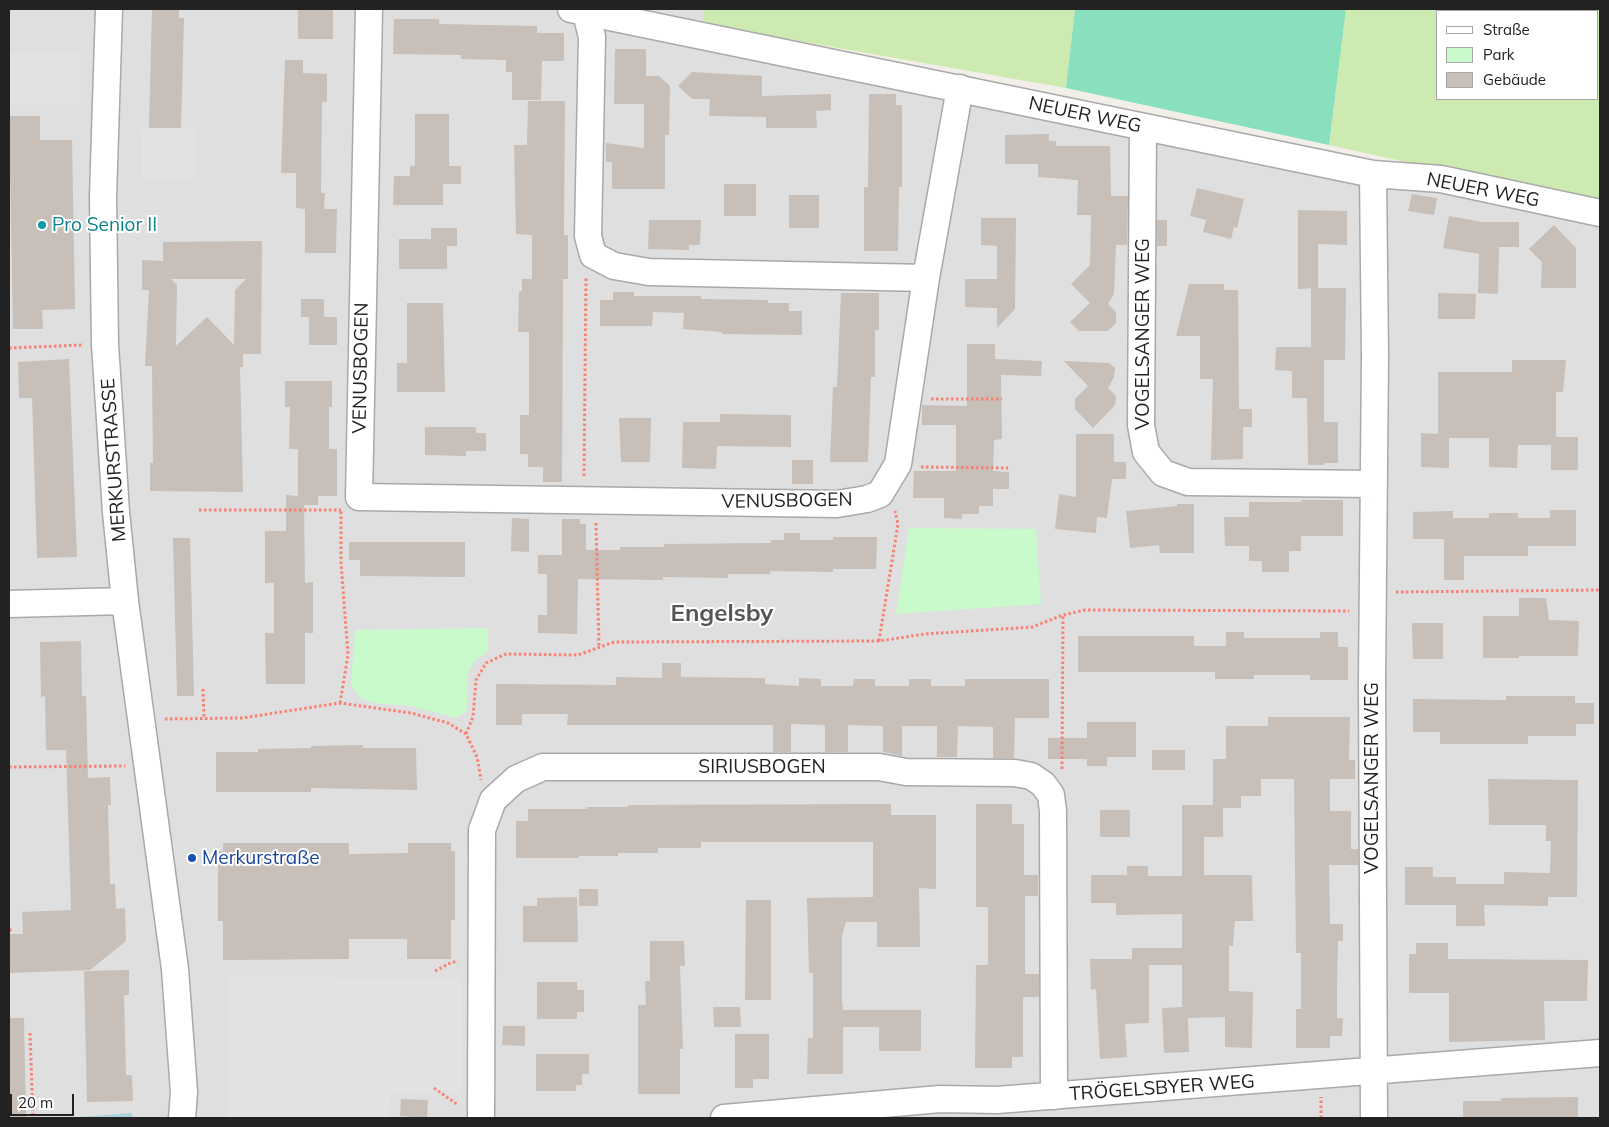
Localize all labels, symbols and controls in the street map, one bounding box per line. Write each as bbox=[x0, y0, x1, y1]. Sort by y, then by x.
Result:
legend bbox=[1436, 10, 1599, 100]
text: Straße bbox=[1483, 20, 1530, 39]
text: Park bbox=[1483, 45, 1515, 64]
text: Gebäude bbox=[1483, 70, 1546, 89]
street label: NEUER WEG bbox=[1027, 92, 1143, 138]
street label: NEUER WEG bbox=[1425, 168, 1541, 212]
place label: Pro Senior II bbox=[52, 214, 157, 236]
marker: Pro Senior II bbox=[36, 219, 48, 231]
street label: VOGELSANGER WEG bbox=[1132, 238, 1154, 430]
street label: VENUSBOGEN bbox=[348, 302, 374, 434]
street label: MERKURSTRASSE bbox=[97, 377, 131, 543]
street label: VENUSBOGEN bbox=[721, 488, 853, 514]
district label: Engelsby bbox=[671, 600, 773, 628]
street label: VOGELSANGER WEG bbox=[1361, 682, 1383, 874]
street label: SIRIUSBOGEN bbox=[698, 756, 826, 778]
place label: Merkurstraße bbox=[202, 847, 320, 869]
marker: Merkurstraße bbox=[186, 852, 198, 864]
street label: TRÖGELSBYER WEG bbox=[1068, 1070, 1256, 1106]
scale bar bbox=[12, 1084, 76, 1116]
text: 20 m bbox=[18, 1093, 53, 1112]

